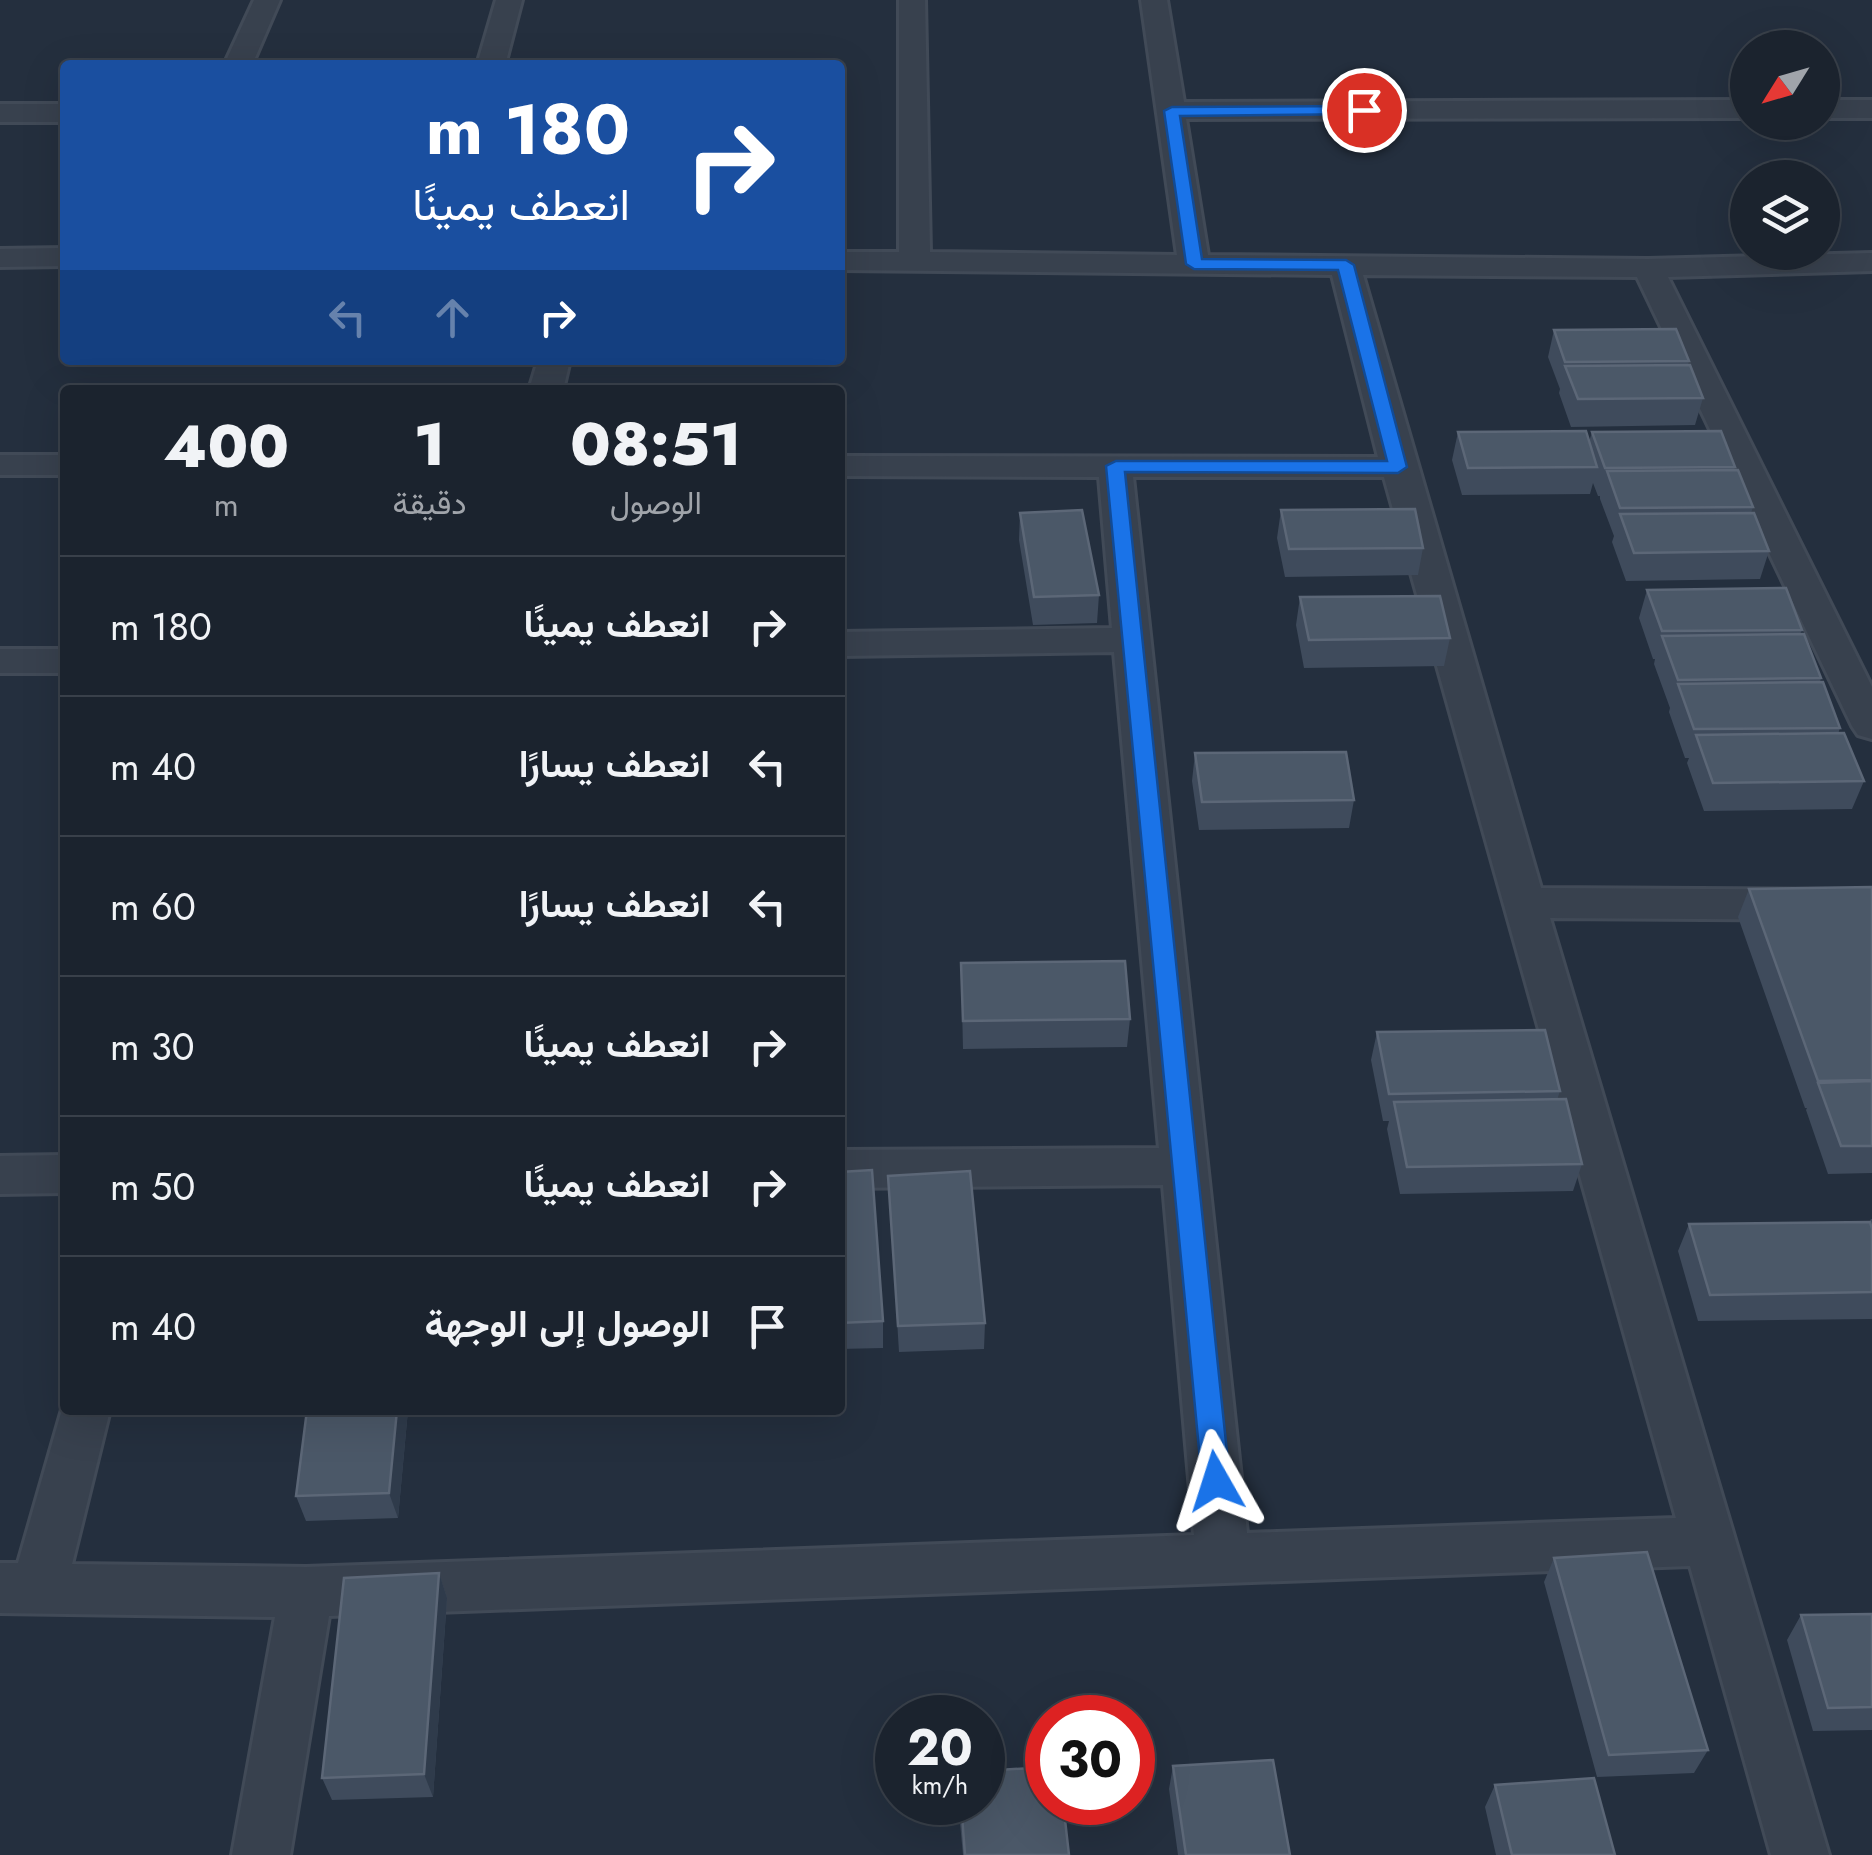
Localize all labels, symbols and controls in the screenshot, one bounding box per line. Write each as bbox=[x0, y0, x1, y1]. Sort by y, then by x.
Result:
north arrow bbox=[1730, 30, 1840, 140]
map controls bbox=[1730, 30, 1840, 270]
pin bbox=[1322, 68, 1407, 153]
text: 180 m bbox=[426, 79, 630, 180]
icon: arrive bbox=[1337, 83, 1392, 138]
icon: right bbox=[665, 100, 795, 230]
button: layers bbox=[1730, 160, 1840, 270]
text: انعطف يمينًا bbox=[412, 172, 630, 237]
icon: left bbox=[320, 290, 375, 345]
icon: ahead bbox=[425, 290, 480, 345]
icon: right bbox=[530, 290, 585, 345]
text: 1 bbox=[414, 401, 445, 488]
text: 08:51 bbox=[570, 401, 742, 488]
text: 400 bbox=[163, 403, 289, 490]
text: دقيقة bbox=[393, 480, 467, 526]
text: الوصول bbox=[610, 480, 702, 526]
text: m bbox=[214, 482, 239, 528]
text: انعطف يمينًا bbox=[523, 596, 710, 651]
text: 180 m bbox=[110, 599, 212, 654]
icon: right bbox=[740, 599, 795, 654]
text: انعطف يسارًا bbox=[519, 736, 710, 791]
text: 40 m bbox=[110, 739, 196, 794]
icon: left bbox=[740, 739, 795, 794]
text: انعطف يسارًا bbox=[519, 876, 710, 931]
text: 60 m bbox=[110, 879, 196, 934]
icon: left bbox=[740, 879, 795, 934]
text: انعطف يمينًا bbox=[523, 1016, 710, 1071]
text: 30 m bbox=[110, 1019, 195, 1074]
icon: right bbox=[740, 1019, 795, 1074]
text: انعطف يمينًا bbox=[523, 1156, 710, 1211]
text: 50 m bbox=[110, 1159, 195, 1214]
icon: right bbox=[740, 1159, 795, 1214]
text: الوصول إلى الوجهة bbox=[425, 1296, 710, 1351]
text: 40 m bbox=[110, 1299, 196, 1354]
icon: arrive bbox=[740, 1299, 795, 1354]
position arrow bbox=[1164, 1429, 1268, 1533]
speed limit sign: 30 bbox=[1025, 1695, 1155, 1825]
text: 20 bbox=[907, 1711, 973, 1784]
text: km/h bbox=[912, 1767, 968, 1803]

